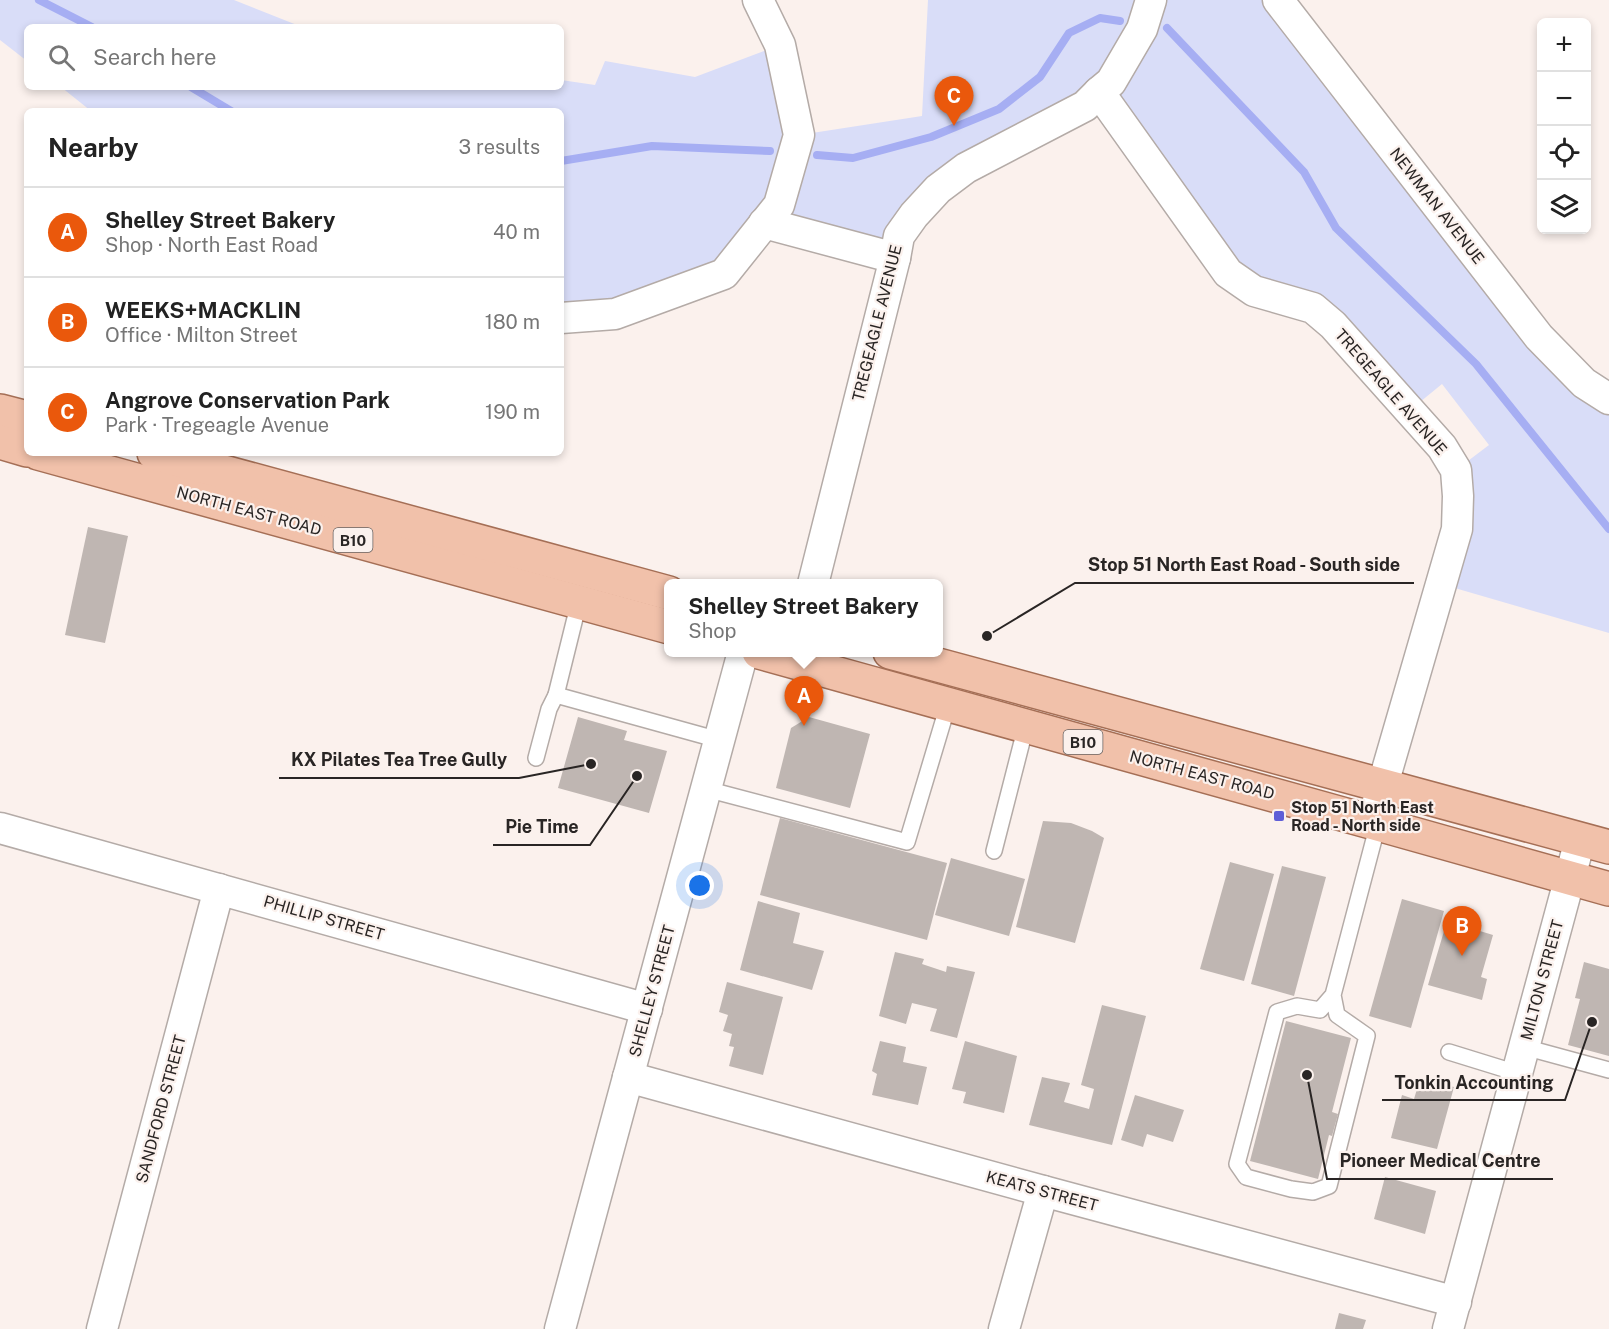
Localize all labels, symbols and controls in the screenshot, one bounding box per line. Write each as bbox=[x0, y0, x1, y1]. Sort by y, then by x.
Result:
map controls bbox=[1537, 18, 1591, 234]
button: + bbox=[1537, 18, 1591, 72]
search box bbox=[24, 24, 564, 90]
icon: search bbox=[45, 41, 78, 74]
text: Search here bbox=[93, 44, 217, 70]
button: − bbox=[1537, 72, 1591, 126]
pin: C bbox=[934, 76, 974, 126]
button: locate bbox=[1537, 126, 1591, 180]
text: Nearby bbox=[48, 132, 138, 163]
text: 3 results bbox=[459, 135, 540, 159]
street label: NEWMAN AVENUE bbox=[1386, 144, 1488, 268]
button: layers bbox=[1537, 180, 1591, 234]
text: Shelley Street Bakery bbox=[105, 207, 335, 233]
text: A bbox=[60, 220, 75, 244]
text: 40 m bbox=[493, 220, 540, 244]
text: Shop · North East Road bbox=[105, 233, 318, 257]
street label: TREGEAGLE AVENUE bbox=[848, 243, 906, 403]
text: WEEKS+MACKLIN bbox=[105, 297, 301, 323]
text: B bbox=[61, 310, 74, 334]
text: 180 m bbox=[485, 310, 540, 334]
text: Office · Milton Street bbox=[105, 323, 298, 347]
street label: TREGEAGLE AVENUE bbox=[1331, 325, 1451, 459]
text: Angrove Conservation Park bbox=[105, 387, 390, 413]
text: C bbox=[60, 400, 75, 424]
text: 190 m bbox=[485, 400, 540, 424]
text: Park · Tregeagle Avenue bbox=[105, 413, 329, 437]
street label: NORTH EAST ROAD bbox=[174, 483, 324, 539]
road number: B10 bbox=[334, 528, 372, 552]
callout: Stop 51 North East Road - South side bbox=[1075, 547, 1414, 583]
text: Stop 51 North East Road - South side bbox=[1088, 554, 1400, 575]
popup bbox=[664, 579, 943, 657]
text: Shelley Street Bakery bbox=[688, 593, 919, 619]
text: Shop bbox=[688, 619, 737, 643]
pin: A bbox=[784, 676, 824, 726]
road number: B10 bbox=[1064, 730, 1102, 754]
callout: KX Pilates Tea Tree Gully bbox=[279, 742, 519, 778]
street label: NORTH EAST ROAD bbox=[1127, 747, 1277, 803]
text: KX Pilates Tea Tree Gully bbox=[291, 749, 507, 770]
place label: Stop 51 North East Road - North side bbox=[1291, 798, 1434, 835]
callout: Pie Time bbox=[493, 809, 590, 845]
marker: Stop 51 North East Road - North side bbox=[1272, 809, 1286, 823]
text: Pie Time bbox=[505, 816, 579, 837]
your location bbox=[685, 871, 714, 900]
street label: PHILLIP STREET bbox=[262, 892, 387, 944]
pin: B bbox=[1442, 906, 1482, 956]
street label: MILTON STREET bbox=[1517, 917, 1567, 1042]
street label: SHELLEY STREET bbox=[625, 923, 679, 1059]
street label: SANDFORD STREET bbox=[132, 1032, 190, 1185]
callout: Tonkin Accounting bbox=[1382, 1064, 1565, 1100]
text: Tonkin Accounting bbox=[1395, 1072, 1553, 1093]
callout: Pioneer Medical Centre bbox=[1327, 1143, 1553, 1179]
text: Pioneer Medical Centre bbox=[1339, 1150, 1541, 1171]
street label: KEATS STREET bbox=[984, 1167, 1101, 1215]

